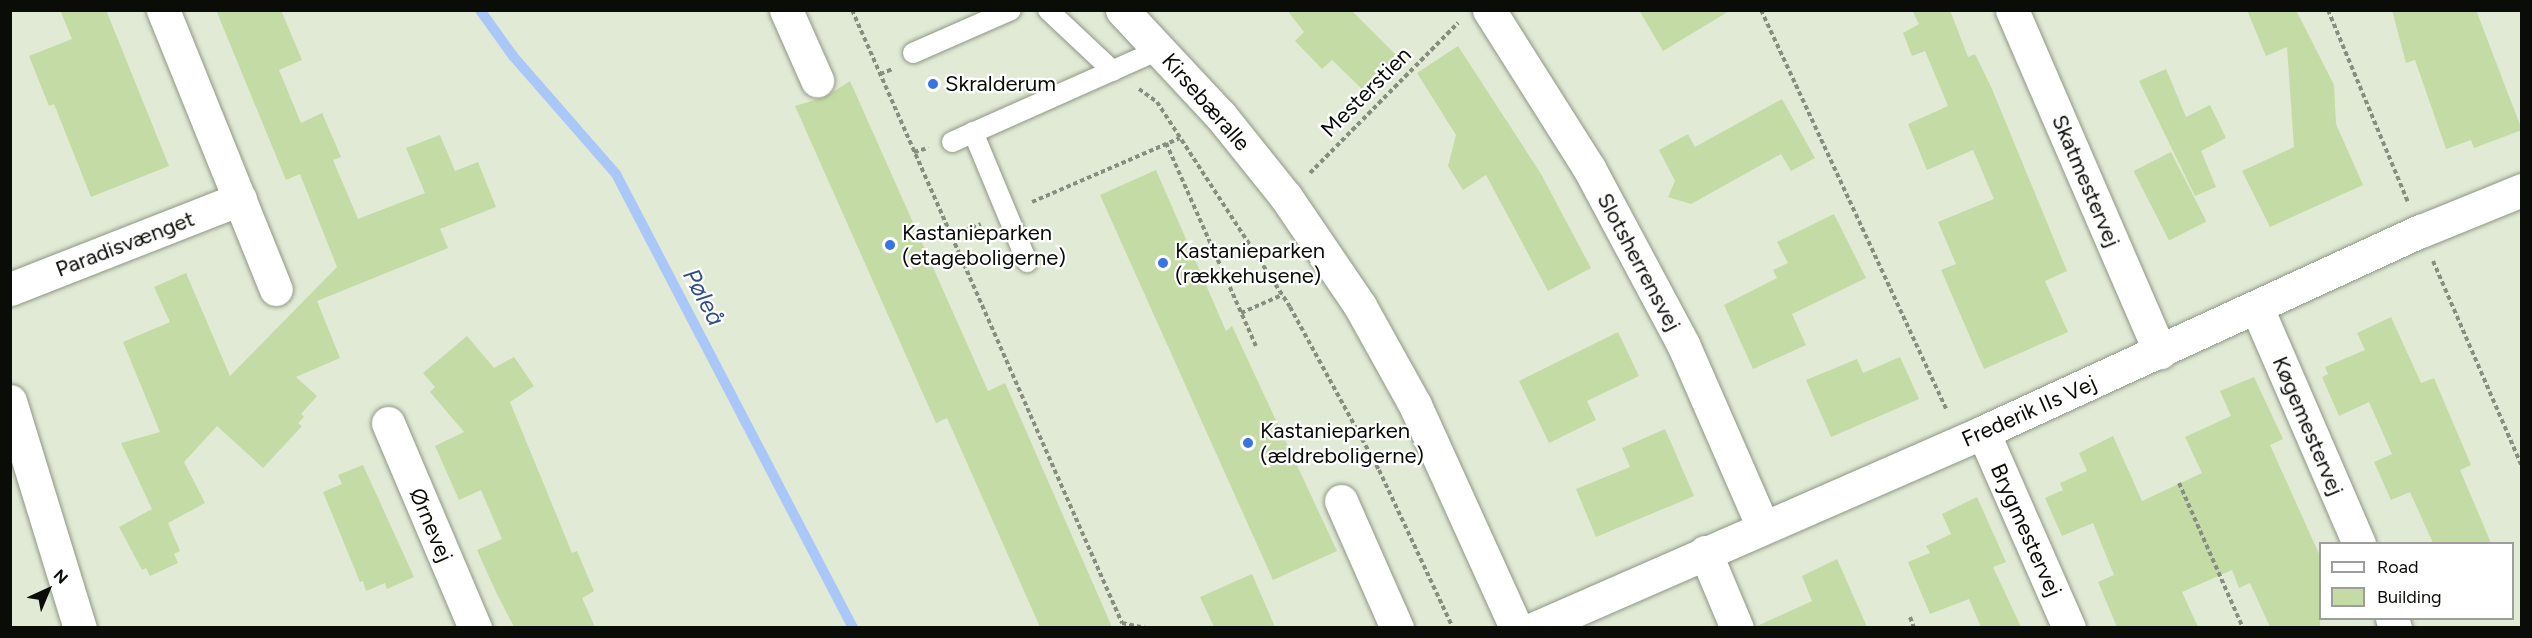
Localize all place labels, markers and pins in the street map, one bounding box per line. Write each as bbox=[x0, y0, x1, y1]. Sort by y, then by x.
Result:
place label: Skralderum bbox=[945, 71, 1056, 97]
marker: Skralderum bbox=[926, 77, 940, 91]
place label: Kastanieparken (etageboligerne) bbox=[902, 219, 1066, 270]
place label: Kastanieparken (rækkehusene) bbox=[1175, 237, 1325, 288]
marker: Kastanieparken (etageboligerne) bbox=[883, 238, 897, 252]
marker: Kastanieparken (rækkehusene) bbox=[1156, 256, 1170, 270]
place label: Kastanieparken (ældreboligerne) bbox=[1260, 417, 1424, 469]
marker: Kastanieparken (ældreboligerne) bbox=[1241, 436, 1255, 450]

